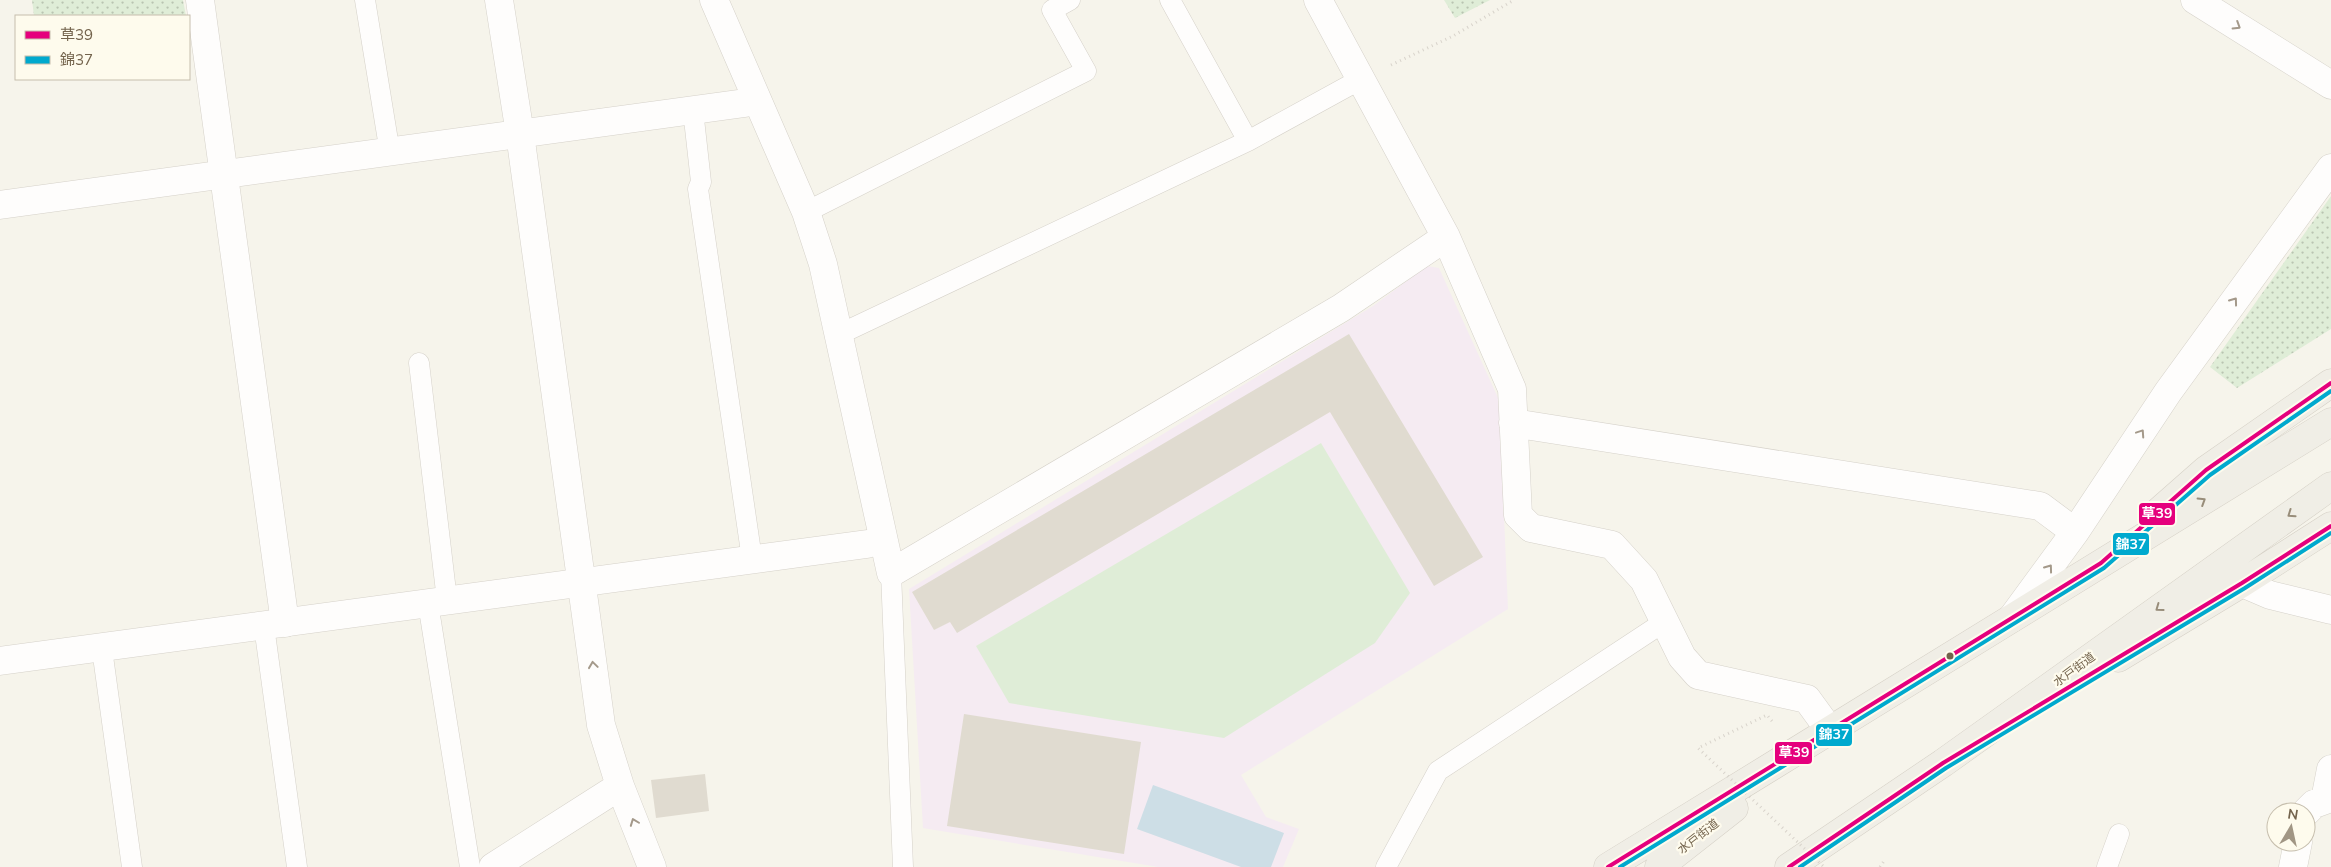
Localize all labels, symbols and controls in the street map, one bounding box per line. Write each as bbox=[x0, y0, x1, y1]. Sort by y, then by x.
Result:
legend bbox=[15, 15, 190, 80]
one-way arrow bbox=[2231, 20, 2240, 29]
text: 草39 bbox=[60, 25, 93, 44]
text: 錦37 bbox=[60, 50, 93, 69]
one-way arrow bbox=[2228, 297, 2237, 307]
one-way arrow bbox=[2134, 430, 2144, 439]
one-way arrow bbox=[2197, 497, 2206, 507]
line badge: 草39 bbox=[2138, 502, 2176, 526]
text: 草39 bbox=[2142, 504, 2172, 522]
one-way arrow bbox=[2287, 508, 2297, 517]
line badge: 錦37 bbox=[2112, 532, 2150, 556]
text: 錦37 bbox=[2116, 535, 2146, 553]
one-way arrow bbox=[2043, 564, 2052, 574]
one-way arrow bbox=[2156, 603, 2165, 611]
street label: 水戸街道 bbox=[2050, 649, 2098, 689]
unlabelled marker bbox=[1945, 651, 1955, 661]
one-way arrow bbox=[588, 661, 599, 669]
line badge: 錦37 bbox=[1815, 723, 1853, 747]
text: 錦37 bbox=[1819, 725, 1849, 743]
line badge: 草39 bbox=[1774, 741, 1813, 765]
text: 草39 bbox=[1779, 743, 1809, 761]
north arrow bbox=[2266, 802, 2316, 852]
text: N bbox=[2286, 804, 2300, 824]
street label: 水戸街道 bbox=[1674, 815, 1722, 857]
one-way arrow bbox=[630, 818, 640, 826]

